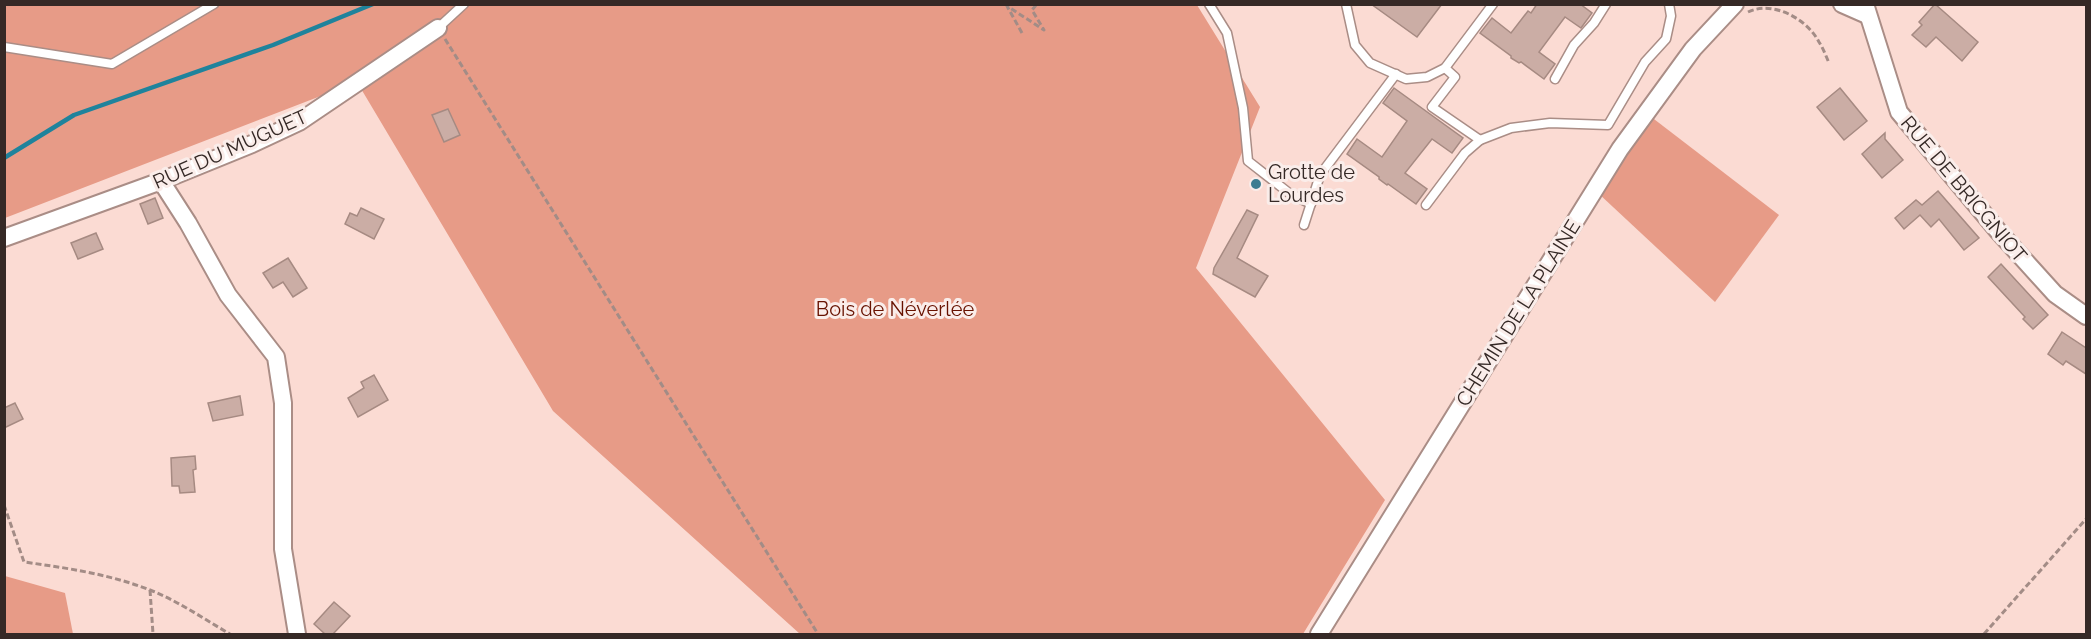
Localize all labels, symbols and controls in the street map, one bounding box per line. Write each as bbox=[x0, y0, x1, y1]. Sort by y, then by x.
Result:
street label: RUE DU MUGUET bbox=[149, 104, 311, 194]
street label: RUE DE BRICGNIOT bbox=[1896, 111, 2032, 267]
place label: Grotte de Lourdes bbox=[1268, 160, 1355, 207]
marker: Grotte de Lourdes bbox=[1249, 177, 1263, 191]
street label: CHEMIN DE LA PLAINE bbox=[1451, 215, 1585, 411]
park label: Bois de Néverlée bbox=[816, 297, 974, 321]

